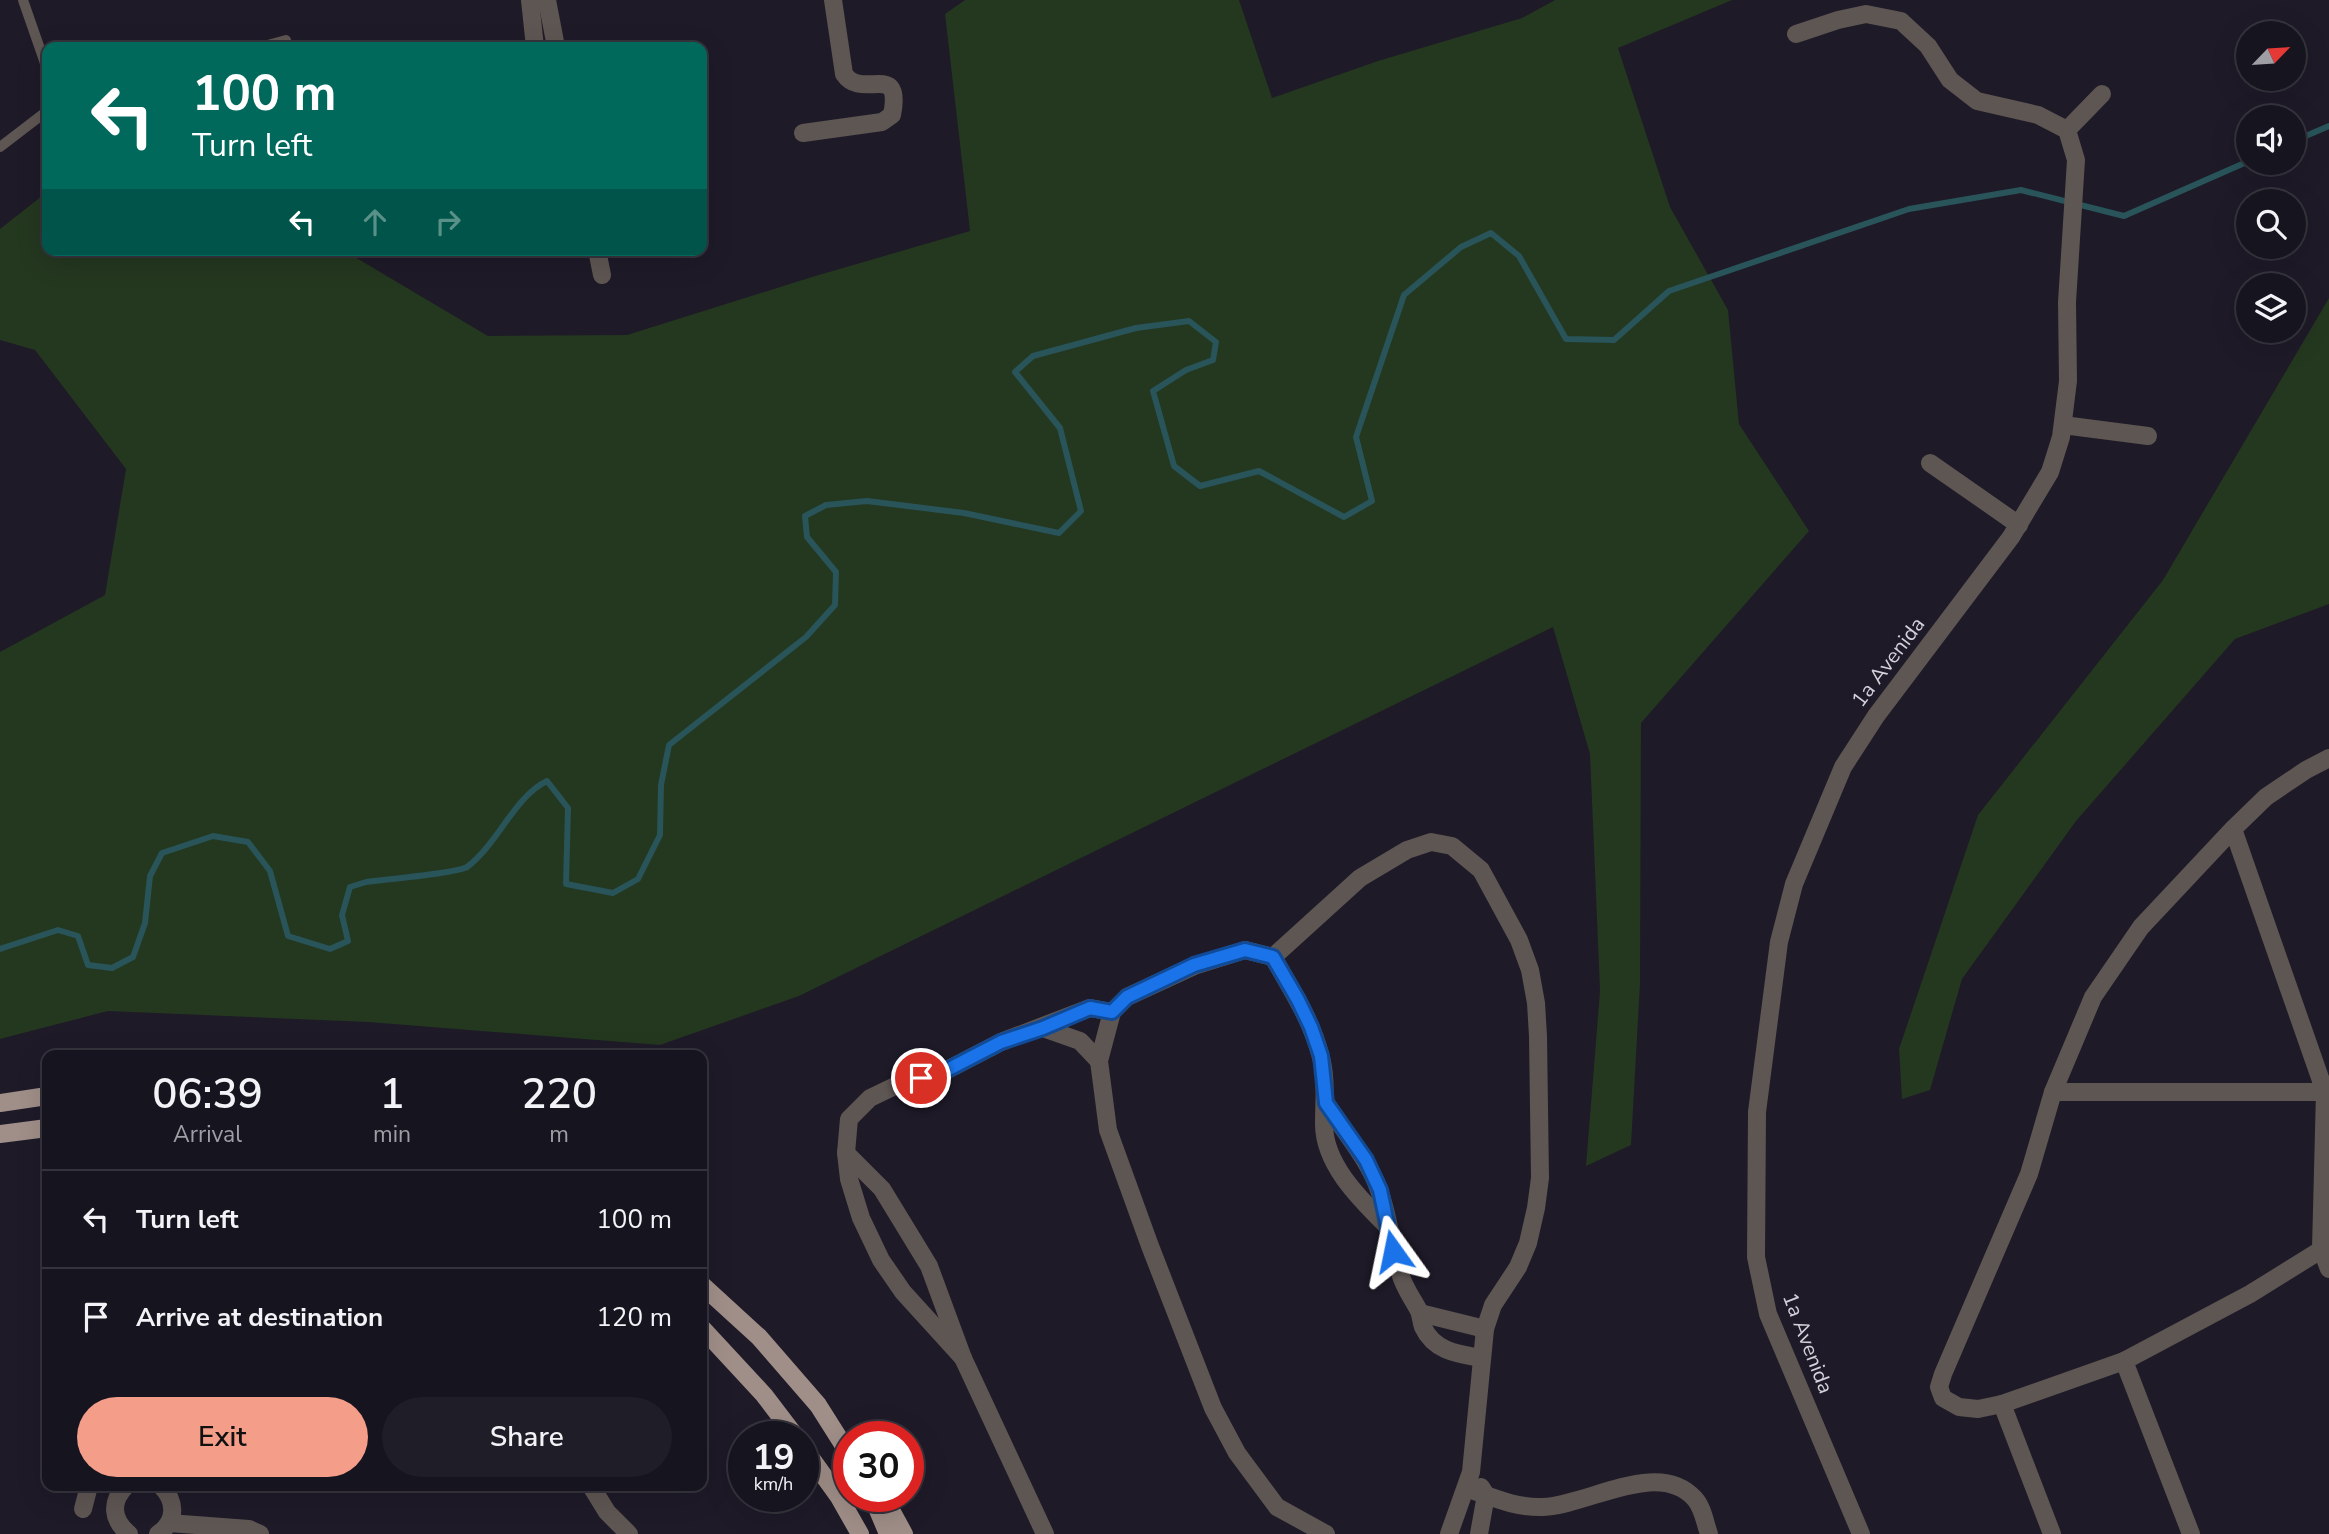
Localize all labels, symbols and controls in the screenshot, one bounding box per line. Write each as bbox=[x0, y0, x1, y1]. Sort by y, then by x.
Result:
north arrow bbox=[2236, 21, 2306, 91]
map controls bbox=[2236, 21, 2306, 343]
text: 100 m bbox=[192, 60, 336, 127]
icon: left bbox=[77, 70, 168, 161]
button: sound bbox=[2236, 105, 2306, 175]
text: Turn left bbox=[192, 124, 312, 167]
button: search bbox=[2236, 189, 2306, 259]
icon: left bbox=[283, 203, 321, 241]
icon: ahead bbox=[356, 203, 394, 241]
icon: right bbox=[429, 203, 467, 241]
button: layers bbox=[2236, 273, 2306, 343]
street label: 1a Avenida bbox=[1845, 611, 1931, 713]
pin bbox=[891, 1048, 951, 1108]
icon: arrive bbox=[902, 1059, 940, 1097]
text: 06:39 bbox=[152, 1066, 263, 1123]
text: 1 bbox=[379, 1066, 405, 1123]
text: 220 bbox=[521, 1066, 597, 1123]
text: Arrival bbox=[173, 1119, 242, 1150]
text: min bbox=[373, 1119, 411, 1150]
text: m bbox=[549, 1119, 569, 1150]
icon: left bbox=[77, 1200, 115, 1238]
text: Turn left bbox=[136, 1202, 239, 1237]
text: 100 m bbox=[596, 1202, 672, 1237]
position arrow bbox=[1356, 1214, 1430, 1288]
street label: 1a Avenida bbox=[1776, 1289, 1840, 1397]
icon: arrive bbox=[77, 1298, 115, 1336]
text: Arrive at destination bbox=[136, 1300, 383, 1335]
text: 120 m bbox=[596, 1300, 672, 1335]
button: Exit bbox=[77, 1397, 368, 1477]
button: Share bbox=[382, 1397, 672, 1477]
speed limit sign: 30 bbox=[833, 1421, 924, 1512]
text: 19 bbox=[752, 1434, 795, 1481]
text: km/h bbox=[754, 1472, 793, 1496]

